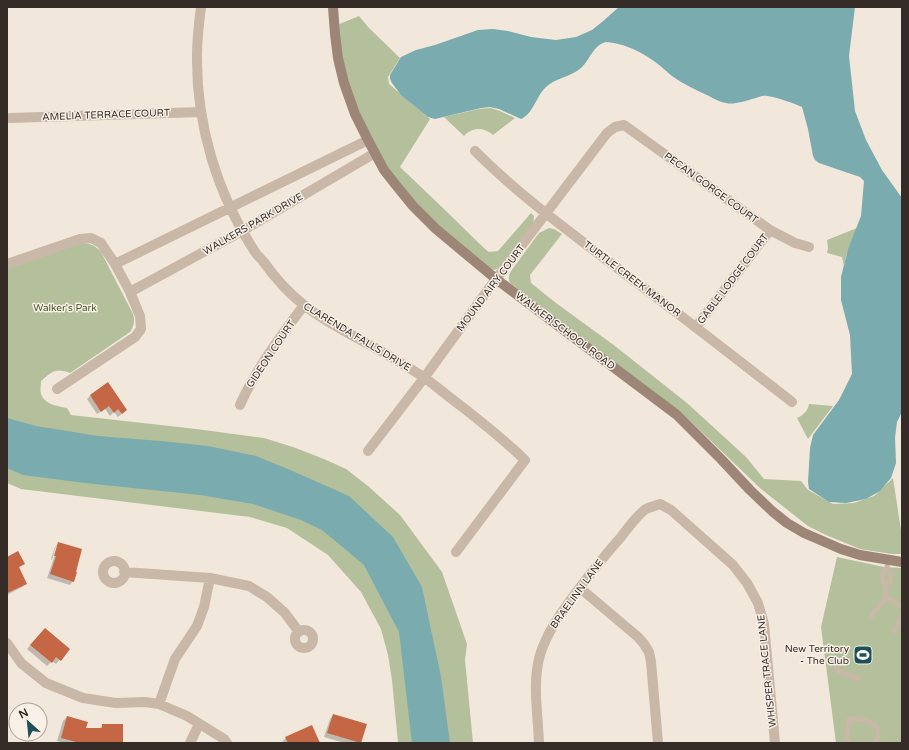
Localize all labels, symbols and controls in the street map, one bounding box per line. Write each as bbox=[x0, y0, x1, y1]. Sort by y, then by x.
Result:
street label: AMELIA TERRACE COURT bbox=[42, 107, 170, 123]
street label: PECAN GORGE COURT bbox=[662, 150, 760, 226]
street label: WALKERS PARK DRIVE bbox=[201, 190, 305, 258]
street label: GABLE LODGE COURT bbox=[695, 231, 771, 327]
street label: TURTLE CREEK MANOR bbox=[581, 239, 683, 319]
street label: MOUND AIRY COURT bbox=[454, 242, 528, 334]
street label: WALKER SCHOOL ROAD bbox=[513, 290, 617, 372]
street label: CLARENDA FALLS DRIVE bbox=[301, 300, 413, 374]
park label: Walker's Park bbox=[33, 302, 97, 314]
street label: GIDEON COURT bbox=[244, 318, 298, 390]
street label: BRAELINN LANE bbox=[548, 557, 606, 631]
street label: WHISPER TRACE LANE bbox=[755, 614, 779, 728]
place label: New Territory - The Club bbox=[785, 643, 850, 667]
sports icon: New Territory - The Club bbox=[852, 644, 874, 666]
north arrow bbox=[8, 702, 48, 742]
text: N bbox=[17, 706, 31, 721]

